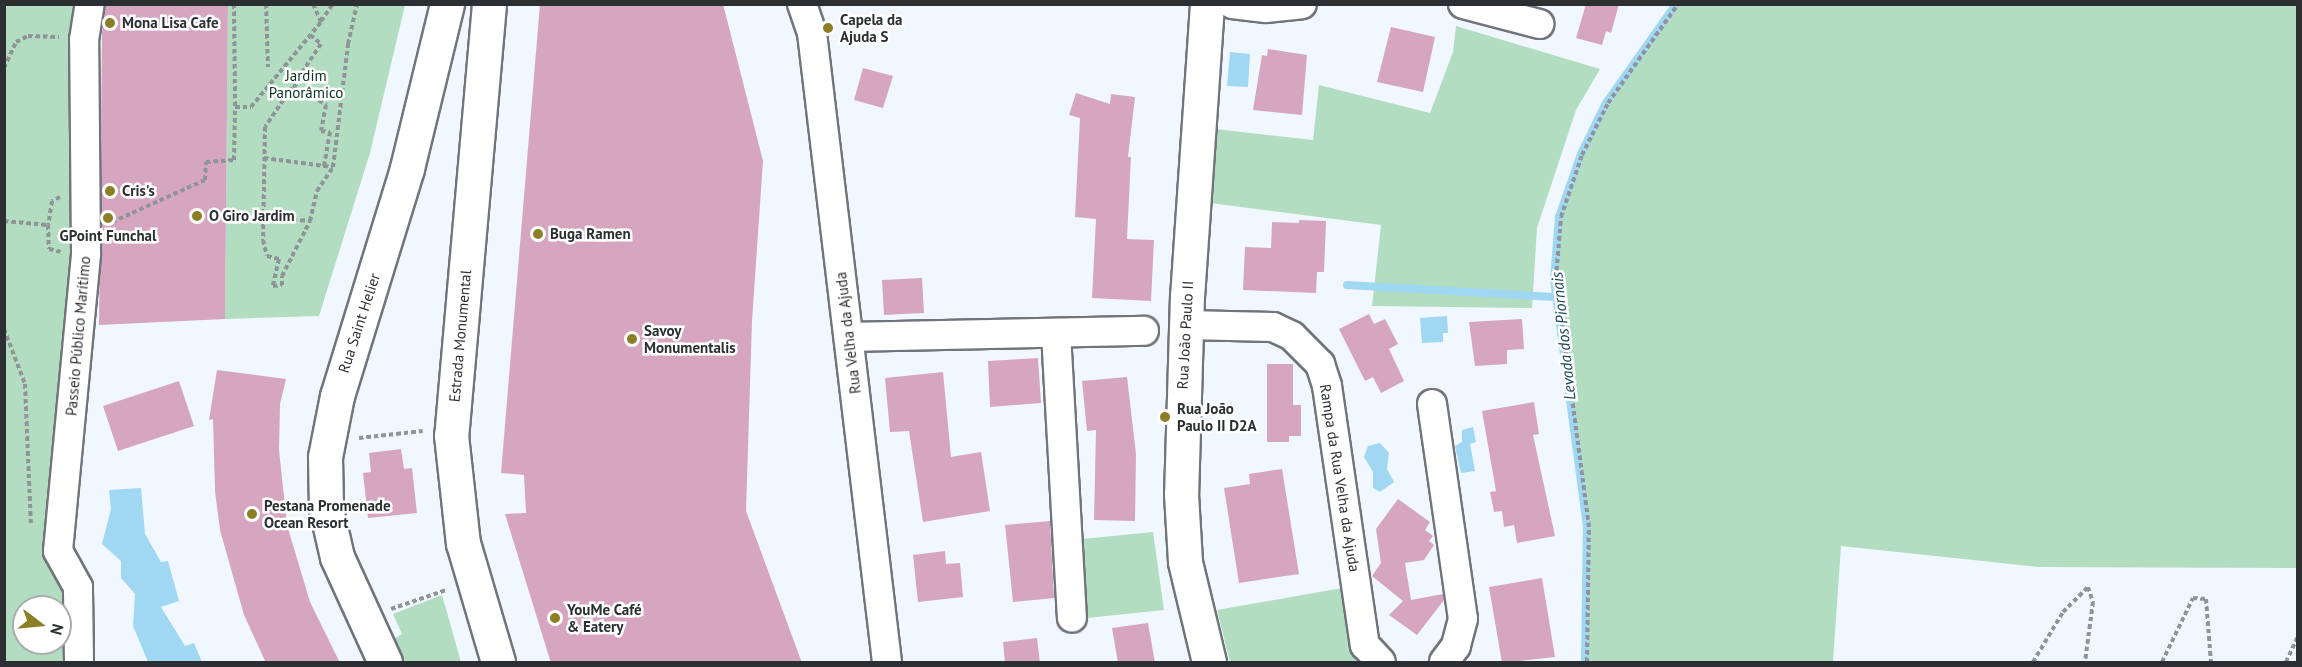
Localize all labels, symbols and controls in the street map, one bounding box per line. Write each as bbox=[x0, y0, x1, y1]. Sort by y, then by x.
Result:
place label: Capela da Ajuda S bbox=[840, 10, 903, 45]
place label: Mona Lisa Cafe bbox=[122, 14, 219, 32]
marker: Mona Lisa Cafe bbox=[103, 16, 117, 30]
marker: Capela da Ajuda S bbox=[821, 21, 835, 35]
park label: Jardim Panorâmico bbox=[269, 66, 343, 101]
place label: Cris's bbox=[122, 182, 155, 200]
marker: Cris's bbox=[103, 184, 117, 198]
place label: O Giro Jardim bbox=[209, 207, 295, 225]
marker: O Giro Jardim bbox=[190, 209, 204, 223]
marker: GPoint Funchal bbox=[101, 211, 115, 225]
place label: Buga Ramen bbox=[550, 225, 631, 243]
place label: GPoint Funchal bbox=[60, 227, 156, 245]
marker: Buga Ramen bbox=[531, 227, 545, 241]
street label: Passeio Público Marítimo bbox=[62, 255, 94, 417]
street label: Estrada Monumental bbox=[445, 269, 475, 403]
street label: Rua Saint Helier bbox=[334, 271, 384, 375]
street label: Rua Velha da Ajuda bbox=[832, 271, 864, 395]
water label: Levada dos Piornais bbox=[1547, 271, 1579, 401]
street label: Rua João Paulo II bbox=[1173, 280, 1197, 390]
place label: Savoy Monumentalis bbox=[644, 321, 736, 356]
marker: Savoy Monumentalis bbox=[625, 332, 639, 346]
street label: Rampa da Rua Velha da Ajuda bbox=[1316, 382, 1364, 574]
place label: Rua João Paulo II D2A bbox=[1177, 399, 1257, 434]
marker: Rua João Paulo II D2A bbox=[1158, 410, 1172, 424]
place label: Pestana Promenade Ocean Resort bbox=[264, 496, 391, 531]
marker: Pestana Promenade Ocean Resort bbox=[245, 507, 259, 521]
north arrow bbox=[12, 595, 72, 655]
place label: YouMe Café & Eatery bbox=[567, 600, 642, 635]
marker: YouMe Café & Eatery bbox=[548, 611, 562, 625]
text: N bbox=[46, 622, 68, 637]

